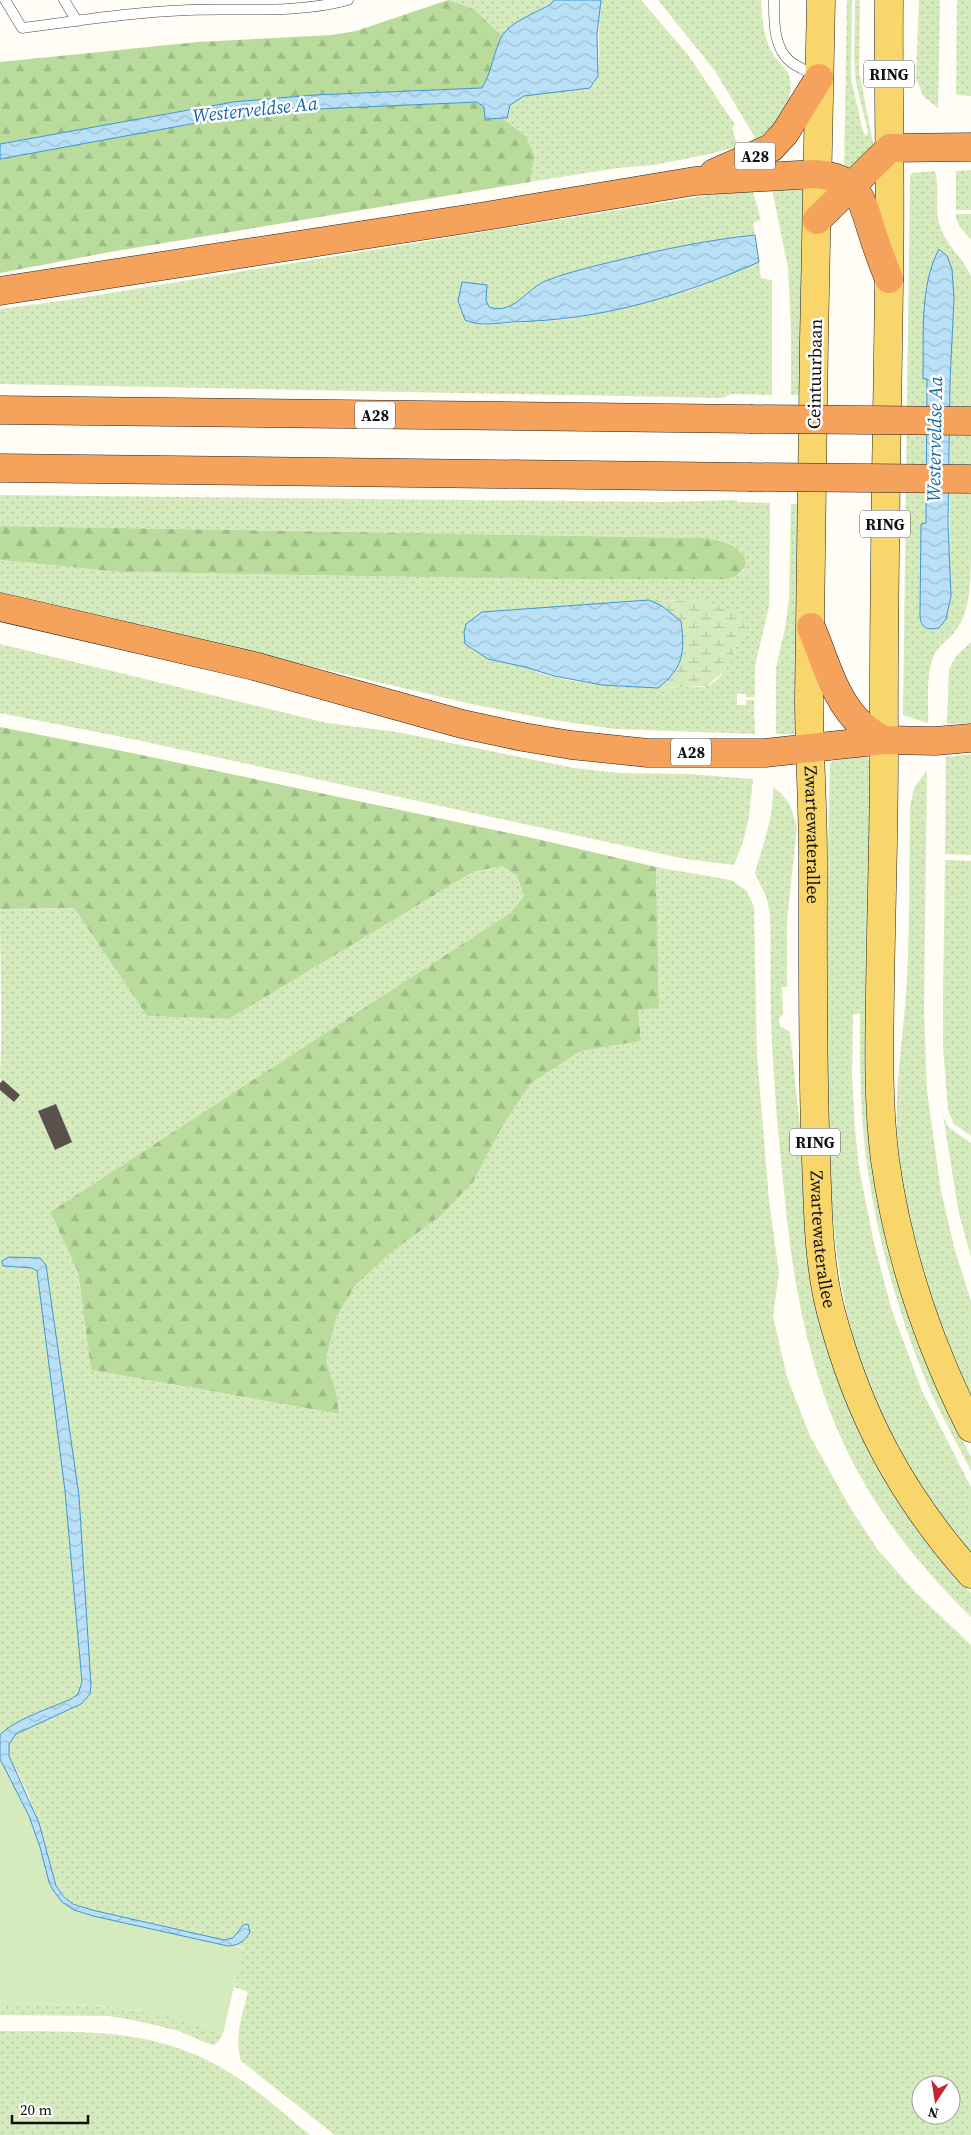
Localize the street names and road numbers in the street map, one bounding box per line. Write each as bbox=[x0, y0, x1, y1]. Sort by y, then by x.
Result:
road number: RING bbox=[864, 61, 914, 88]
road number: A28 bbox=[735, 142, 775, 170]
street label: Ceintuurbaan bbox=[801, 318, 828, 429]
road number: A28 bbox=[355, 402, 395, 428]
road number: RING bbox=[860, 510, 910, 538]
road number: A28 bbox=[671, 739, 711, 766]
street label: Zwartewaterallee bbox=[799, 765, 826, 904]
road number: RING bbox=[790, 1128, 840, 1156]
street label: Zwartewaterallee bbox=[804, 1170, 843, 1311]

